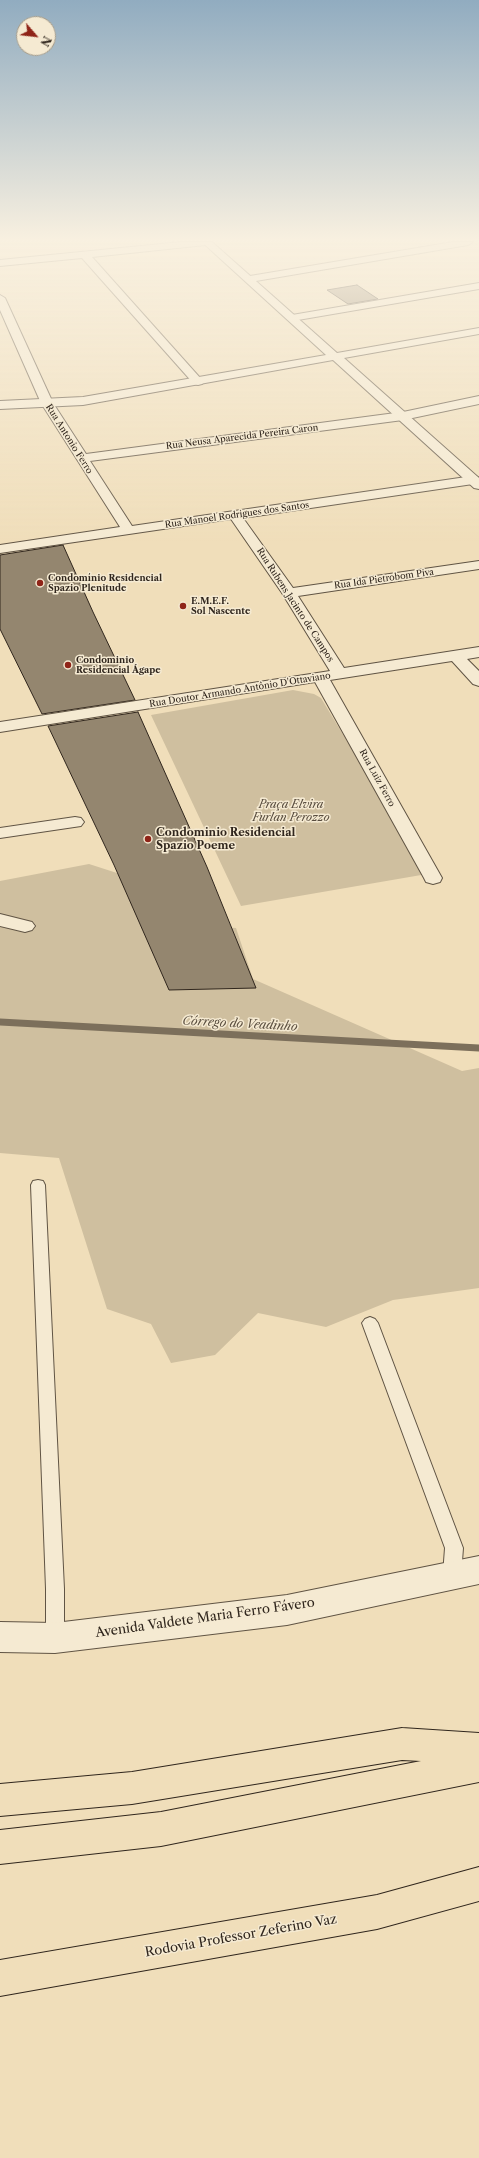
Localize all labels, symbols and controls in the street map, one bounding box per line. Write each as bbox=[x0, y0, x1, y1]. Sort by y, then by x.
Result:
north arrow bbox=[16, 16, 56, 56]
text: N bbox=[37, 34, 54, 49]
street label: Rua Antonio Ferro bbox=[43, 402, 95, 476]
street label: Rua Neusa Aparecida Pereira Caron bbox=[165, 422, 319, 452]
street label: Rua Manoel Rodrigues dos Santos bbox=[164, 500, 310, 530]
street label: Rua Rubens Jacinto de Campos bbox=[254, 546, 336, 664]
street label: Rua Ida Pietrobom Piva bbox=[333, 567, 435, 591]
place label: Condomínio Residencial Spazio Plenitude bbox=[48, 573, 162, 594]
marker: Condomínio Residencial Spazio Plenitude bbox=[35, 578, 45, 588]
place label: E.M.E.F. Sol Nascente bbox=[191, 596, 250, 617]
marker: E.M.E.F. Sol Nascente bbox=[178, 601, 188, 611]
place label: Condominio Residencial Ágape bbox=[76, 655, 161, 676]
marker: Condominio Residencial Ágape bbox=[63, 660, 73, 670]
street label: Rua Doutor Armando Antônio D'Ottaviano bbox=[149, 670, 331, 710]
street label: Rua Luiz Ferro bbox=[357, 747, 397, 809]
park label: Praça Elvira Furlan Perozzo bbox=[252, 798, 330, 824]
place label: Condominio Residencial Spazio Poeme bbox=[156, 826, 295, 852]
marker: Condominio Residencial Spazio Poeme bbox=[143, 834, 153, 844]
water label: Córrego do Veadinho bbox=[182, 1014, 298, 1034]
street label: Avenida Valdete Maria Ferro Fávero bbox=[94, 1595, 316, 1641]
street label: Rodovia Professor Zeferino Vaz bbox=[144, 1911, 338, 1961]

